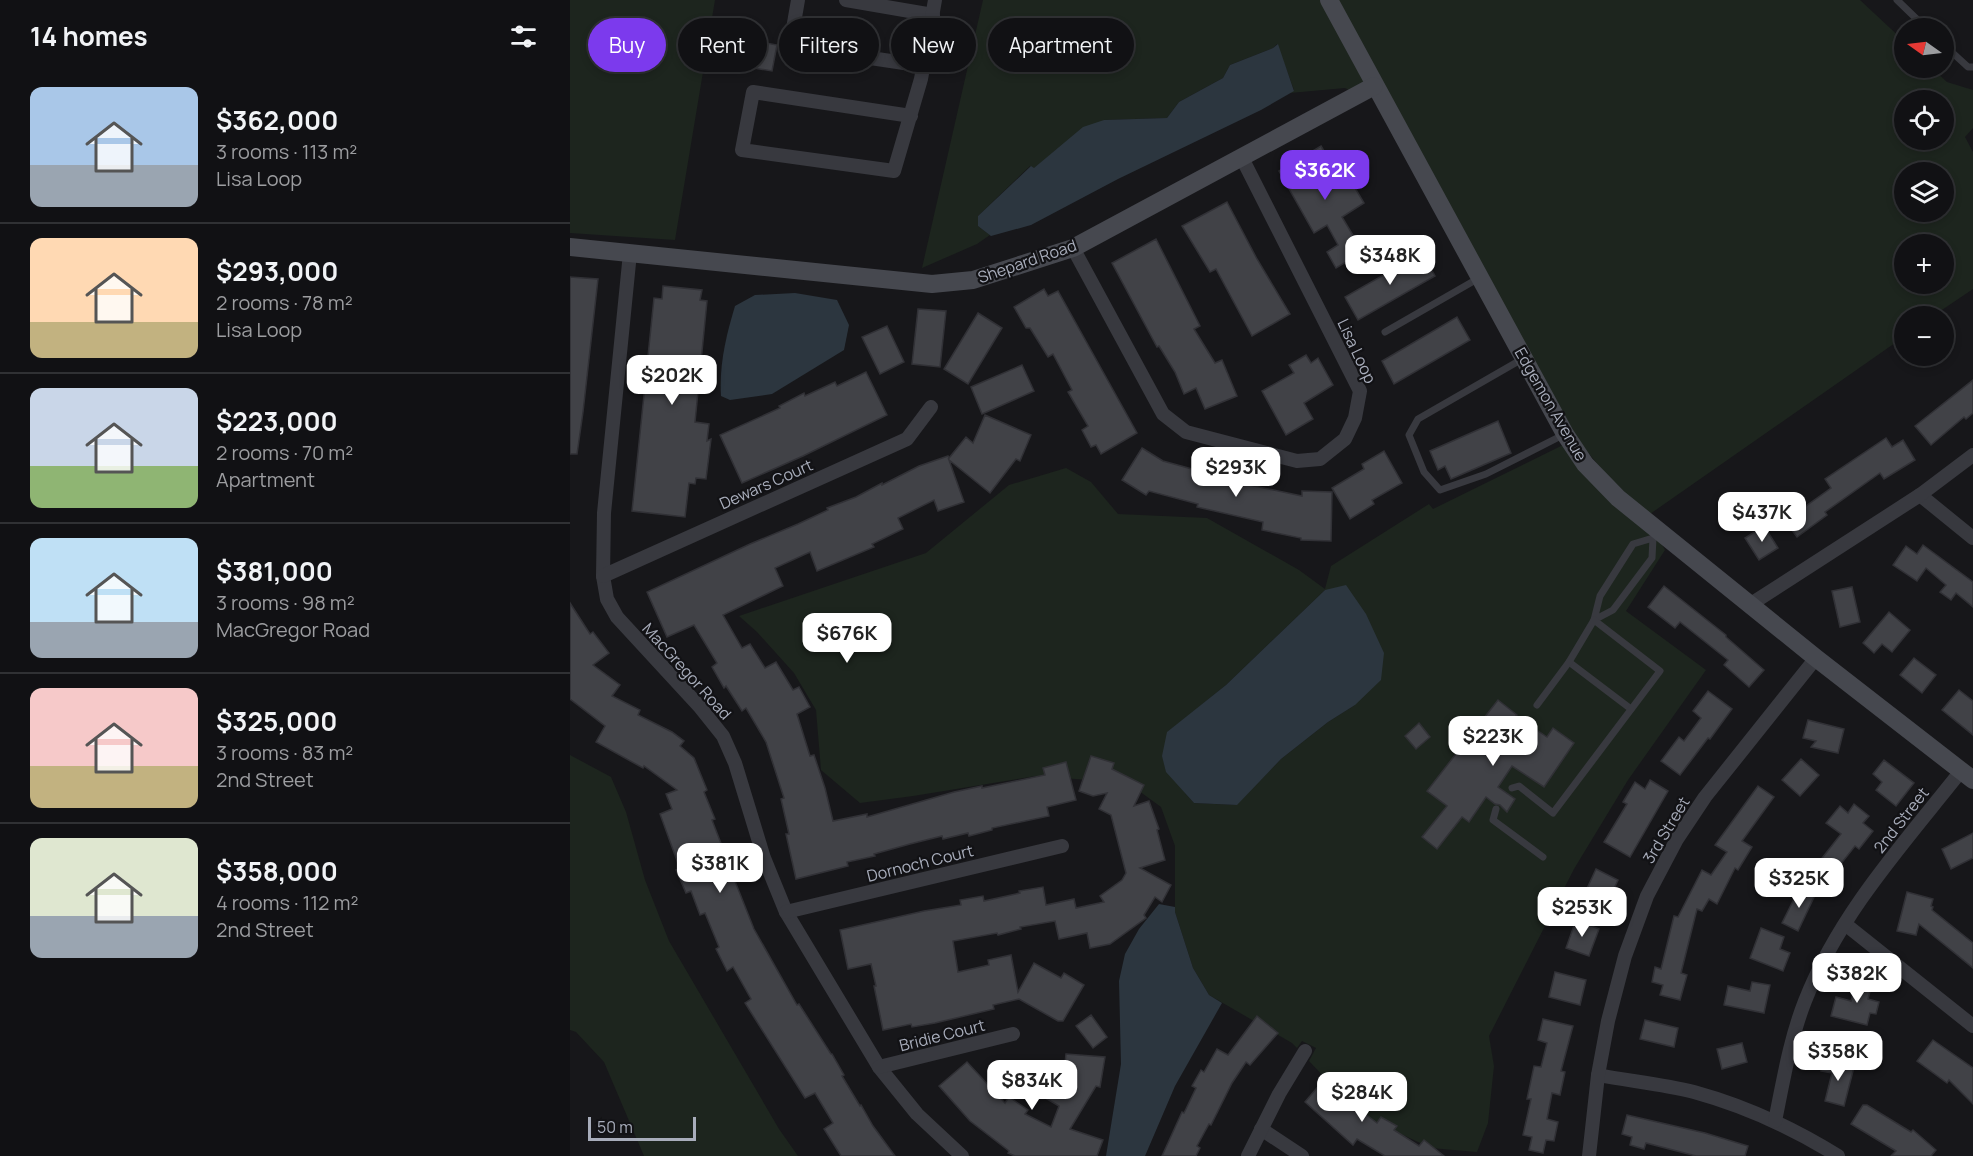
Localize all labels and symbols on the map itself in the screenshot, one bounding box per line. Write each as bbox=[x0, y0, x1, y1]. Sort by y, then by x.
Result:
north arrow bbox=[1894, 18, 1954, 78]
pin: $362K bbox=[1283, 150, 1367, 201]
street label: Shepard Road bbox=[975, 234, 1079, 288]
pin: $348K bbox=[1348, 235, 1432, 286]
street label: Lisa Loop bbox=[1332, 315, 1382, 387]
street label: Edgemon Avenue bbox=[1510, 343, 1592, 465]
pin: $202K bbox=[630, 355, 714, 406]
pin: $293K bbox=[1194, 447, 1278, 498]
street label: Dewars Court bbox=[716, 454, 816, 514]
pin: $437K bbox=[1720, 492, 1804, 543]
pin: $676K bbox=[805, 613, 889, 664]
street label: MacGregor Road bbox=[638, 618, 736, 724]
pin: $223K bbox=[1451, 716, 1535, 767]
street label: 2nd Street bbox=[1868, 782, 1934, 858]
street label: 3rd Street bbox=[1637, 793, 1695, 867]
street label: Dornoch Court bbox=[864, 839, 976, 887]
pin: $381K bbox=[678, 843, 762, 894]
pin: $325K bbox=[1757, 858, 1841, 909]
pin: $253K bbox=[1540, 887, 1624, 938]
pin: $382K bbox=[1815, 953, 1899, 1004]
street label: Bridie Court bbox=[897, 1014, 987, 1056]
pin: $358K bbox=[1796, 1031, 1880, 1082]
pin: $834K bbox=[990, 1060, 1074, 1111]
pin: $284K bbox=[1320, 1072, 1404, 1123]
scale bar bbox=[588, 1114, 696, 1142]

